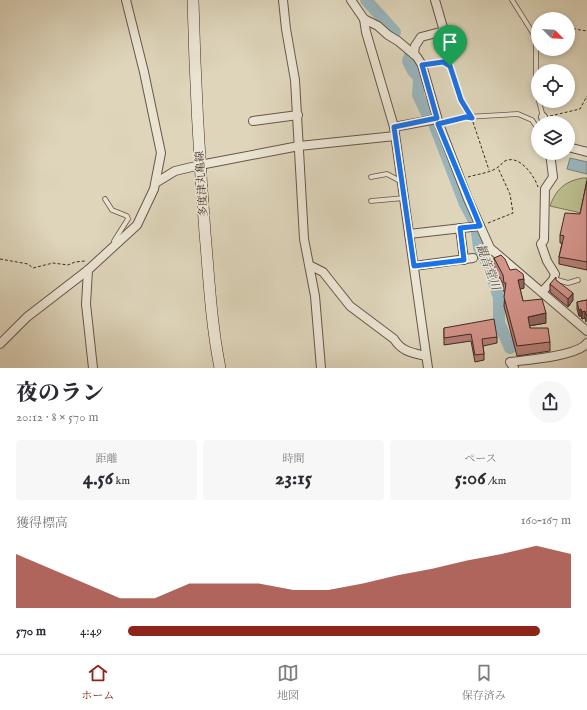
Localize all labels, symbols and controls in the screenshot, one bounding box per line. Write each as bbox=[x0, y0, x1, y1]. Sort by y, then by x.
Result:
north arrow bbox=[531, 12, 575, 56]
map controls bbox=[531, 12, 575, 160]
pin bbox=[433, 25, 467, 66]
icon: arrive bbox=[439, 31, 461, 53]
button: locate bbox=[531, 64, 575, 108]
button: layers bbox=[531, 116, 575, 160]
street label: 多度津丸亀線 bbox=[193, 151, 211, 217]
water label: 観音堂川 bbox=[473, 242, 504, 294]
text: 夜のラン bbox=[16, 380, 104, 408]
button: share bbox=[529, 381, 571, 423]
text: 20:12 · 8 × 570 m bbox=[16, 409, 98, 426]
text: 距離 bbox=[96, 452, 118, 466]
text: 時間 bbox=[283, 452, 305, 466]
text: ペース bbox=[464, 452, 497, 466]
text: 4.56 bbox=[83, 466, 113, 491]
text: 23:15 bbox=[275, 466, 312, 491]
text: 5:06 bbox=[455, 466, 486, 491]
text: km bbox=[113, 474, 130, 488]
text: /km bbox=[486, 474, 506, 488]
text: 160–167 m bbox=[521, 512, 571, 529]
text: 獲得標高 bbox=[16, 515, 68, 532]
text: 570 m bbox=[16, 623, 46, 640]
text: 4:49 bbox=[80, 623, 102, 640]
tab: ホーム bbox=[81, 662, 114, 703]
tab: 地図 bbox=[277, 662, 299, 703]
tab: 保存済み bbox=[462, 662, 506, 703]

